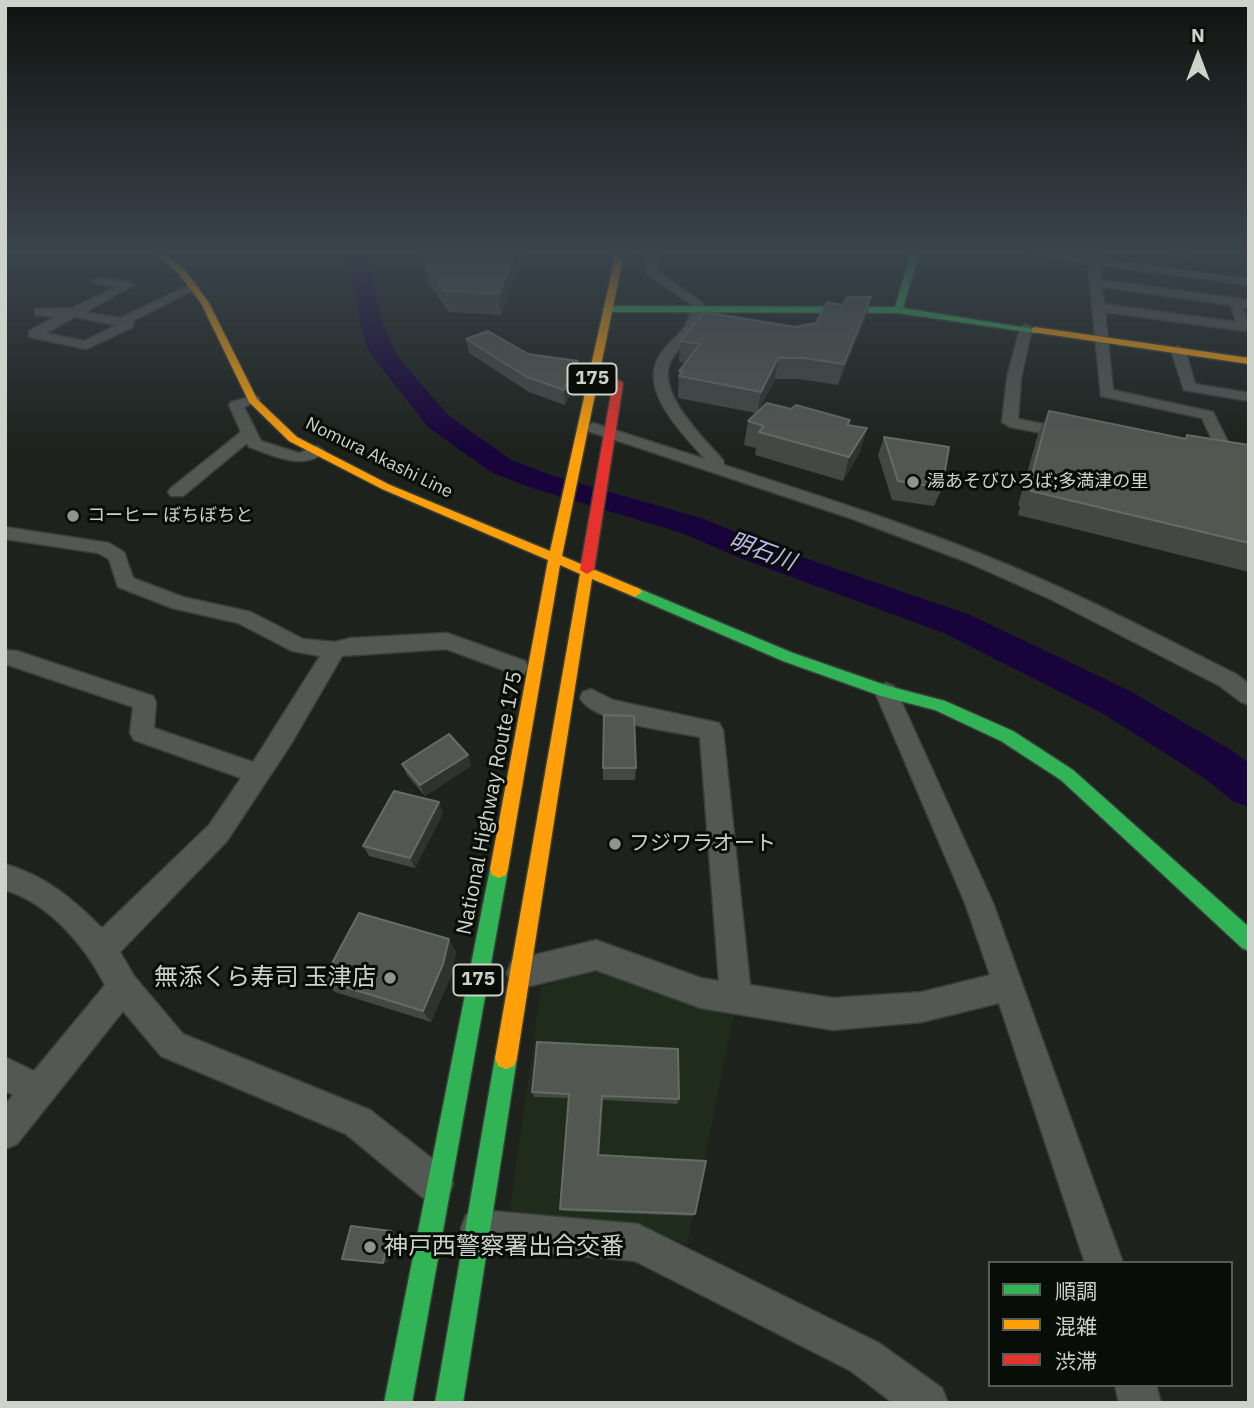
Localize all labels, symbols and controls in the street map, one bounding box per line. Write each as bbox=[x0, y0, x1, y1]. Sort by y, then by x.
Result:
north arrow bbox=[1163, 21, 1233, 91]
text: N bbox=[1191, 23, 1205, 47]
road number: 175 bbox=[568, 364, 616, 394]
street label: Nomura Akashi Line bbox=[302, 413, 456, 503]
place label: 湯あそびひろば;多満津の里 bbox=[927, 471, 1148, 493]
marker: 湯あそびひろば;多満津の里 bbox=[905, 474, 921, 490]
place label: コーヒー ぼちぼちと bbox=[87, 505, 253, 527]
marker: コーヒー ぼちぼちと bbox=[65, 508, 81, 524]
water label: 明石川 bbox=[725, 527, 799, 577]
street label: National Highway Route 175 bbox=[452, 669, 528, 937]
place label: フジワラオート bbox=[629, 831, 776, 857]
marker: フジワラオート bbox=[607, 836, 623, 852]
place label: 無添くら寿司 玉津店 bbox=[154, 964, 376, 992]
road number: 175 bbox=[454, 964, 503, 996]
marker: 無添くら寿司 玉津店 bbox=[382, 970, 398, 986]
place label: 神戸西警察署出合交番 bbox=[384, 1233, 624, 1261]
marker: 神戸西警察署出合交番 bbox=[362, 1239, 378, 1255]
legend bbox=[988, 1261, 1233, 1387]
text: 順調 bbox=[1055, 1277, 1097, 1305]
text: 混雑 bbox=[1055, 1312, 1097, 1340]
text: 渋滞 bbox=[1055, 1347, 1097, 1375]

